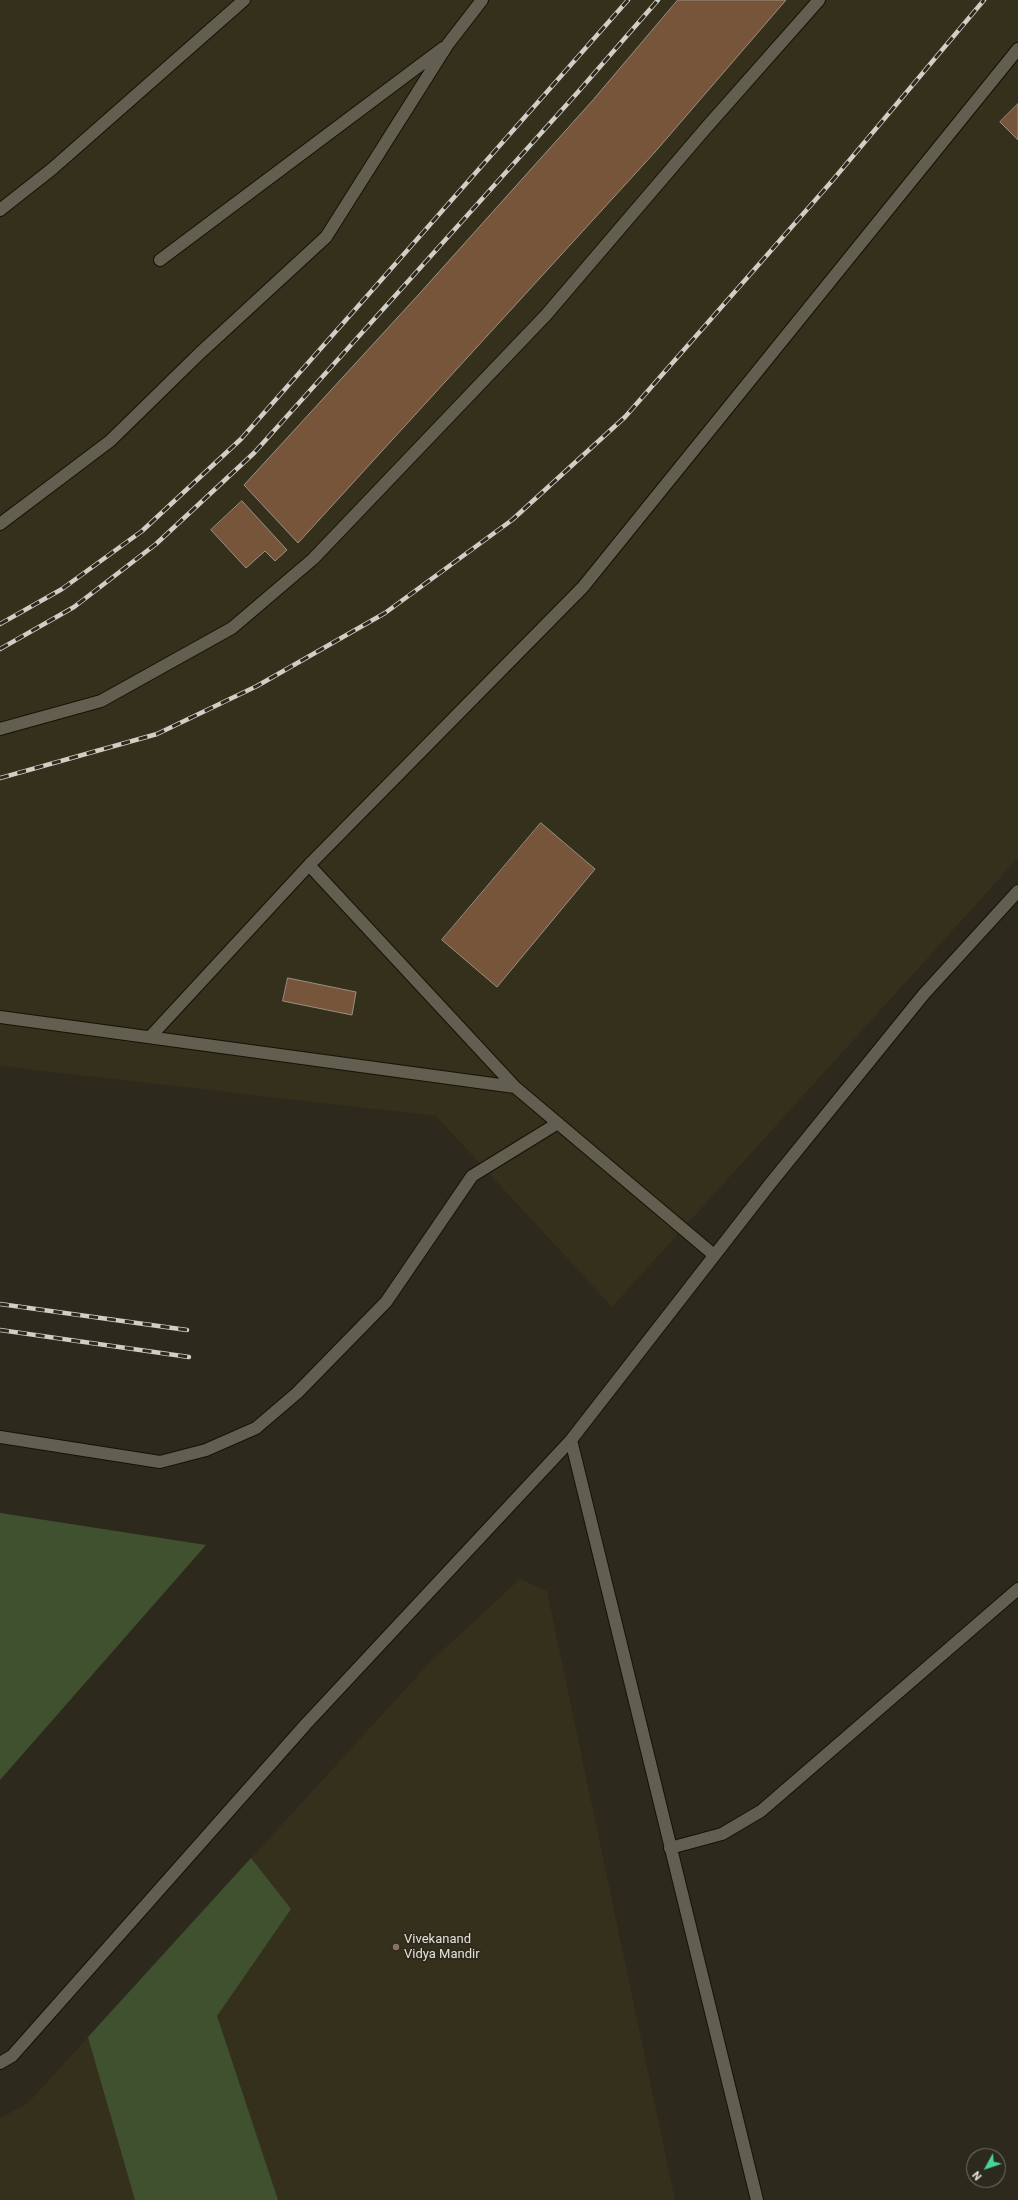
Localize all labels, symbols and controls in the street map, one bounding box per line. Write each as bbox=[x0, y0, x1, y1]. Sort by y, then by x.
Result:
place label: Vivekanand Vidya Mandir bbox=[404, 1932, 480, 1963]
marker: Vivekanand Vidya Mandir bbox=[391, 1942, 401, 1952]
north arrow bbox=[966, 2148, 1006, 2188]
text: N bbox=[970, 2168, 985, 2183]

